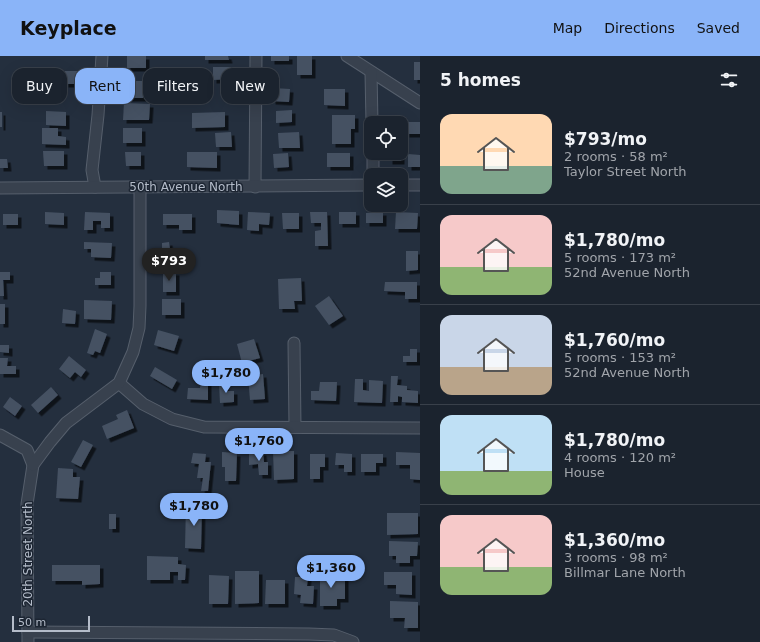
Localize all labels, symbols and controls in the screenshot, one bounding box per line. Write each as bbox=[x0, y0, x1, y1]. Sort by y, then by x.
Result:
text: Keyplace bbox=[20, 17, 117, 39]
text: Map bbox=[553, 20, 582, 36]
text: Directions bbox=[604, 20, 675, 36]
text: Saved bbox=[697, 20, 740, 36]
chip: Buy bbox=[12, 68, 67, 104]
chip: Rent bbox=[75, 68, 135, 104]
chip: Filters bbox=[143, 68, 213, 104]
chip: New bbox=[221, 68, 279, 104]
icon: filters bbox=[718, 69, 740, 91]
text: 5 homes bbox=[440, 70, 521, 90]
map controls bbox=[364, 116, 408, 212]
button: locate bbox=[364, 116, 408, 160]
text: $793/mo bbox=[564, 129, 647, 149]
icon: home bbox=[472, 130, 520, 178]
text: 2 rooms · 58 m² bbox=[564, 149, 668, 164]
text: Taylor Street North bbox=[564, 164, 686, 179]
button: layers bbox=[364, 168, 408, 212]
street label: 50th Avenue North bbox=[129, 180, 243, 194]
text: $1,780/mo bbox=[564, 230, 665, 250]
icon: home bbox=[472, 231, 520, 279]
pin: $793 bbox=[145, 248, 193, 282]
text: 5 rooms · 173 m² bbox=[564, 250, 676, 265]
text: $793 bbox=[151, 253, 187, 268]
text: 52nd Avenue North bbox=[564, 265, 690, 280]
text: $1,760/mo bbox=[564, 330, 665, 350]
icon: home bbox=[472, 331, 520, 379]
text: 5 rooms · 153 m² bbox=[564, 350, 676, 365]
pin: $1,780 bbox=[193, 360, 259, 394]
text: $1,780 bbox=[201, 365, 251, 380]
text: 52nd Avenue North bbox=[564, 365, 690, 380]
pin: $1,760 bbox=[226, 428, 292, 462]
text: $1,780/mo bbox=[564, 430, 665, 450]
icon: home bbox=[472, 431, 520, 479]
text: $1,760 bbox=[234, 433, 284, 448]
text: 4 rooms · 120 m² bbox=[564, 450, 676, 465]
text: House bbox=[564, 465, 605, 480]
pin: $1,780 bbox=[161, 493, 227, 527]
text: $1,780 bbox=[169, 498, 219, 513]
street label: 20th Street North bbox=[21, 501, 35, 607]
text: $1,360/mo bbox=[564, 530, 665, 550]
icon: home bbox=[472, 531, 520, 579]
text: 3 rooms · 98 m² bbox=[564, 550, 668, 565]
pin: $1,360 bbox=[298, 555, 364, 589]
text: $1,360 bbox=[306, 560, 356, 575]
text: Billmar Lane North bbox=[564, 565, 686, 580]
scale bar bbox=[12, 614, 90, 633]
text: 50 m bbox=[18, 616, 46, 629]

